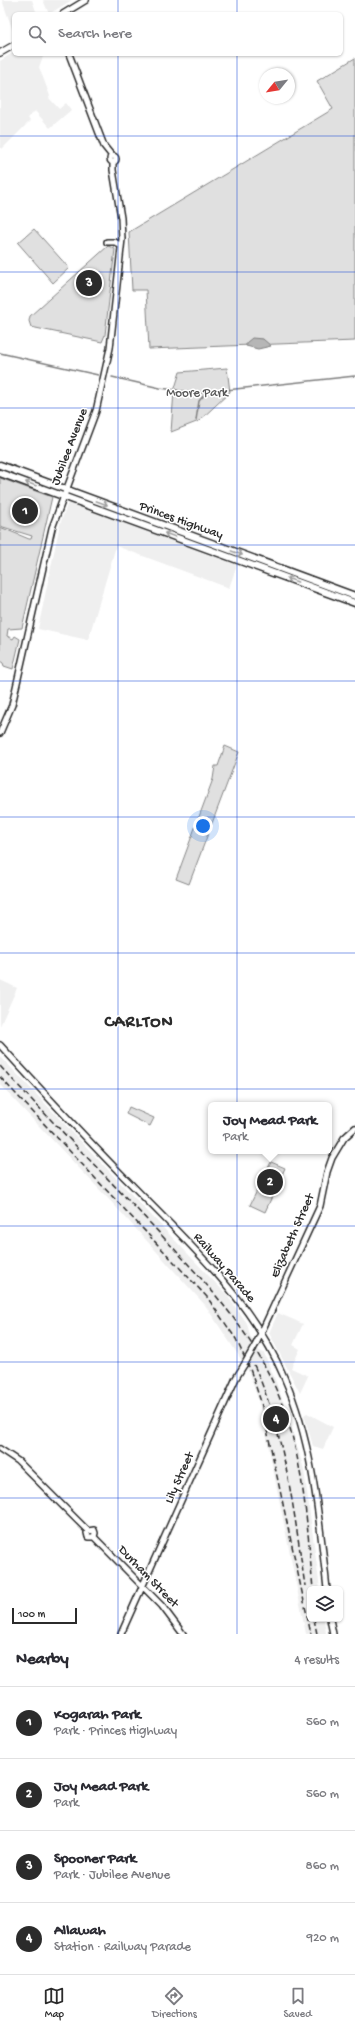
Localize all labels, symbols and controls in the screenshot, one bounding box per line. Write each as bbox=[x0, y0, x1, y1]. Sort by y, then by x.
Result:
search box bbox=[12, 12, 343, 56]
icon: search bbox=[26, 23, 48, 45]
text: Search here bbox=[58, 25, 132, 43]
north arrow bbox=[259, 68, 295, 104]
pin: 3 bbox=[76, 268, 102, 298]
park label: Moore Park bbox=[166, 386, 229, 401]
street label: Jubilee Avenue bbox=[48, 406, 92, 488]
one-way arrow bbox=[26, 480, 38, 488]
pin: 1 bbox=[12, 496, 38, 526]
street label: Princes Highway bbox=[136, 499, 226, 543]
one-way arrow bbox=[96, 500, 108, 508]
one-way arrow bbox=[164, 531, 177, 538]
one-way arrow bbox=[231, 550, 244, 557]
one-way arrow bbox=[287, 575, 299, 583]
your location bbox=[193, 816, 213, 836]
district label: CARLTON bbox=[103, 1013, 174, 1033]
popup bbox=[208, 1102, 332, 1154]
text: Joy Mead Park bbox=[223, 1112, 317, 1130]
text: Park bbox=[223, 1130, 248, 1145]
pin: 2 bbox=[257, 1167, 283, 1197]
street label: Elizabeth Street bbox=[268, 1190, 319, 1280]
street label: Railway Parade bbox=[190, 1230, 258, 1306]
pin: 4 bbox=[263, 1404, 289, 1434]
street label: Lily Street bbox=[162, 1448, 199, 1506]
street label: Durham Street bbox=[114, 1542, 182, 1612]
map controls bbox=[307, 1586, 343, 1622]
button: layers bbox=[307, 1586, 343, 1622]
scale bar bbox=[12, 1606, 77, 1625]
text: 100 m bbox=[18, 1609, 45, 1621]
text: Nearby bbox=[16, 1650, 69, 1670]
text: 4 results bbox=[295, 1653, 339, 1668]
text: Kogarah Park bbox=[54, 1706, 141, 1724]
text: 1 bbox=[26, 1715, 32, 1730]
text: 560 m bbox=[306, 1715, 339, 1730]
text: Park · Princes Highway bbox=[54, 1724, 177, 1739]
text: Joy Mead Park bbox=[54, 1778, 148, 1796]
text: 2 bbox=[26, 1787, 32, 1802]
text: 560 m bbox=[306, 1787, 339, 1802]
text: Park bbox=[54, 1796, 79, 1811]
text: Spooner Park bbox=[54, 1850, 136, 1868]
text: 3 bbox=[26, 1859, 32, 1874]
text: 860 m bbox=[306, 1859, 339, 1874]
text: Park · Jubilee Avenue bbox=[54, 1868, 170, 1883]
text: Allawah bbox=[54, 1922, 106, 1940]
text: 4 bbox=[26, 1931, 32, 1946]
text: 920 m bbox=[306, 1931, 339, 1946]
text: Station · Railway Parade bbox=[54, 1940, 191, 1955]
tab: Map bbox=[43, 1985, 65, 2021]
tab: Directions bbox=[152, 1985, 197, 2021]
tab: Saved bbox=[283, 1985, 312, 2021]

